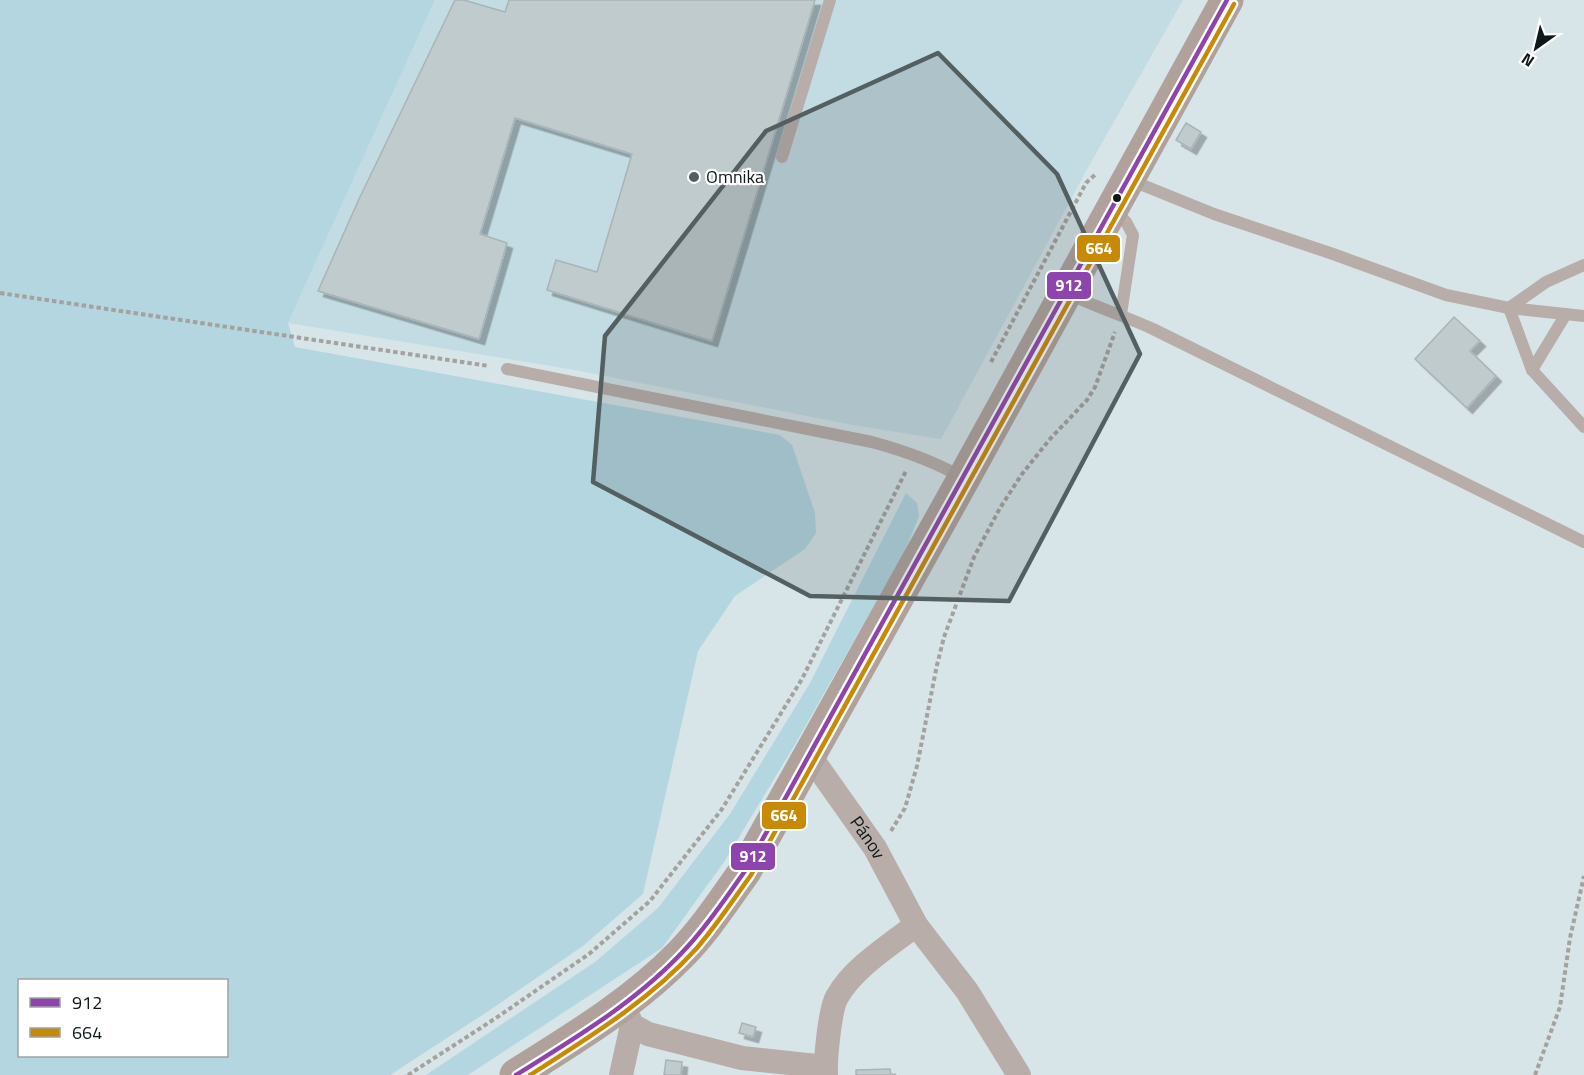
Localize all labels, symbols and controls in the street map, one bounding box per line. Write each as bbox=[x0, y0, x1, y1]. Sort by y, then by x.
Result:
north arrow bbox=[1506, 18, 1566, 78]
text: N bbox=[1516, 47, 1539, 73]
place label: Omnika bbox=[706, 163, 764, 190]
marker: Omnika bbox=[687, 170, 701, 184]
unlabelled marker bbox=[1111, 192, 1123, 204]
line badge: 664 bbox=[1076, 234, 1121, 263]
text: 664 bbox=[1086, 236, 1112, 260]
line badge: 912 bbox=[1046, 271, 1092, 300]
text: 912 bbox=[1056, 273, 1082, 297]
line badge: 664 bbox=[761, 801, 807, 830]
text: 664 bbox=[771, 803, 797, 827]
street label: Pánov bbox=[843, 810, 893, 864]
line badge: 912 bbox=[730, 842, 776, 871]
text: 912 bbox=[740, 844, 766, 868]
legend bbox=[18, 979, 228, 1057]
text: 912 bbox=[72, 989, 102, 1016]
text: 664 bbox=[72, 1019, 102, 1046]

